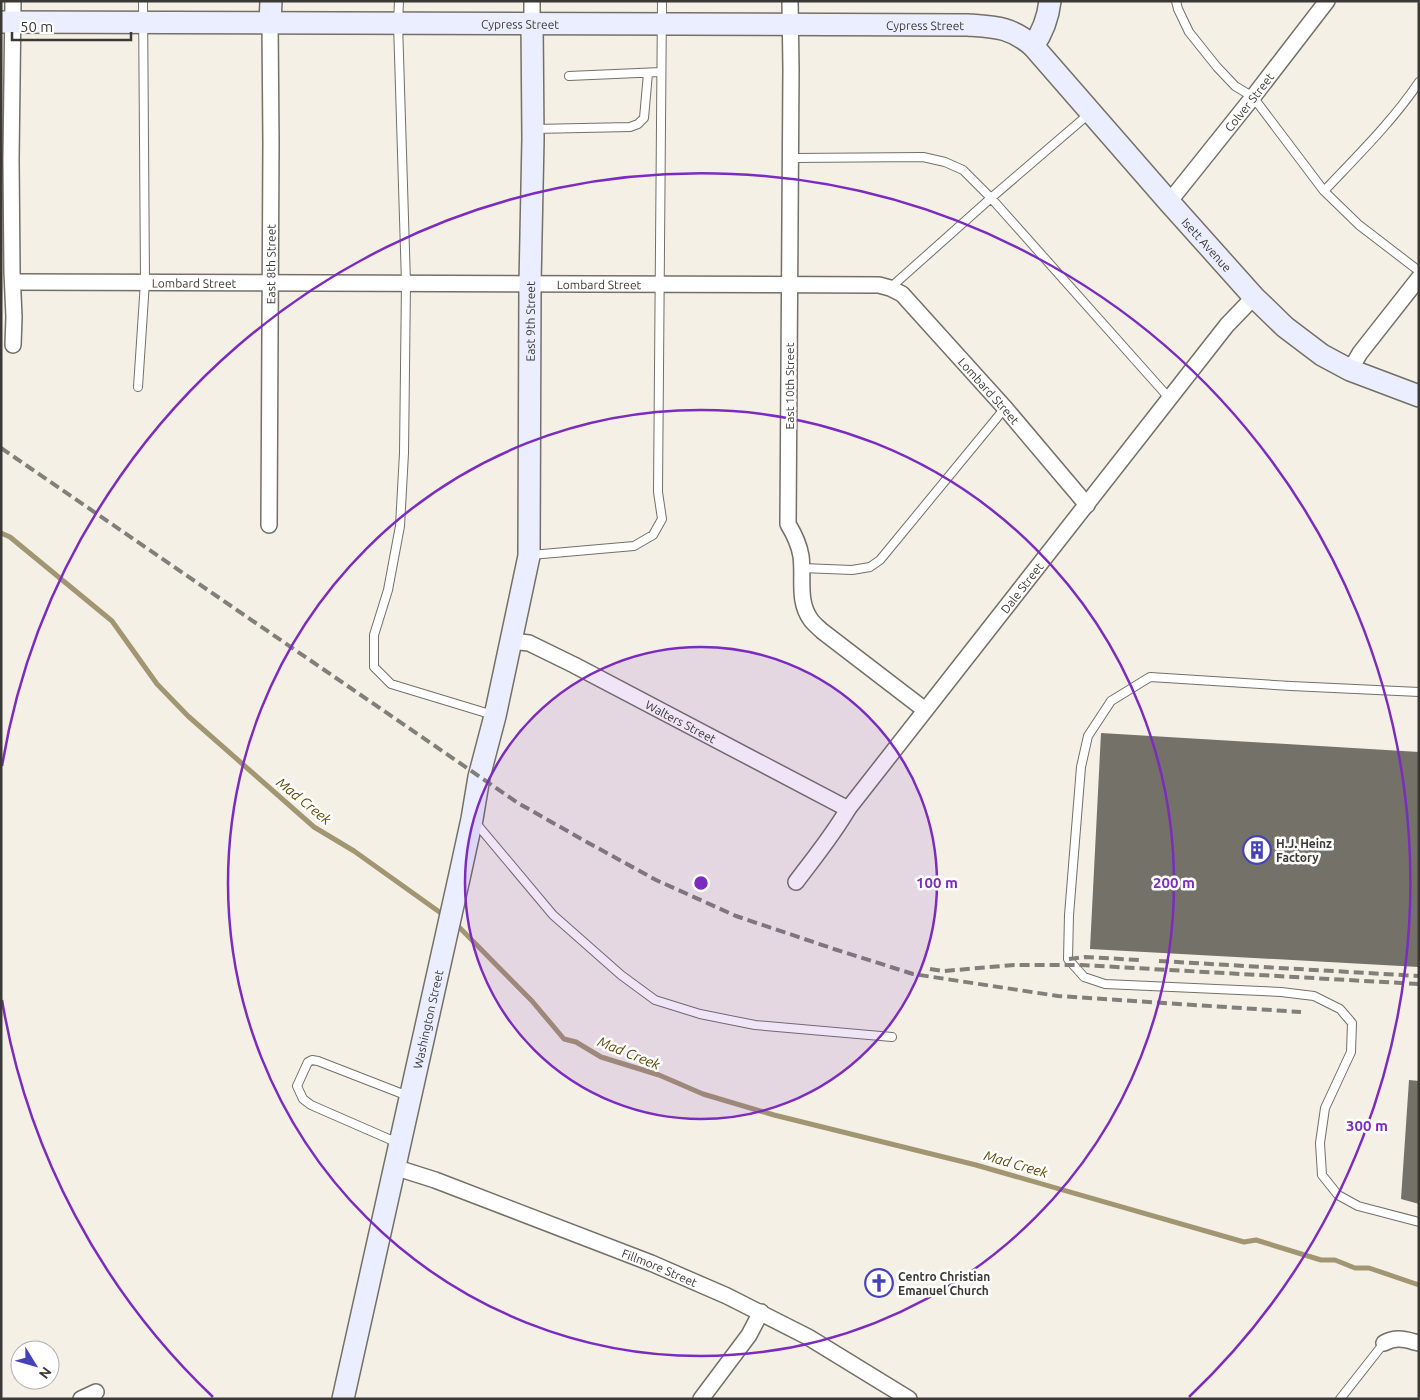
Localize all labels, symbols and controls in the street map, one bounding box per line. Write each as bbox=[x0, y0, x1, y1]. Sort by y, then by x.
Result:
scale bar bbox=[12, 10, 131, 42]
street label: Cypress Street bbox=[481, 17, 559, 30]
text: 50 m bbox=[20, 18, 53, 35]
street label: Cypress Street bbox=[886, 18, 964, 31]
street label: Colver Street bbox=[1222, 70, 1276, 134]
street label: Isett Avenue bbox=[1180, 215, 1234, 274]
street label: East 8th Street bbox=[264, 224, 277, 304]
street label: Lombard Street bbox=[152, 276, 237, 289]
street label: Lombard Street bbox=[557, 277, 642, 291]
street label: East 9th Street bbox=[523, 281, 537, 362]
street label: East 10th Street bbox=[783, 342, 796, 429]
street label: Lombard Street bbox=[956, 355, 1022, 427]
street label: Dale Street bbox=[998, 559, 1045, 615]
street label: Walters Street bbox=[644, 697, 719, 745]
water label: Mad Creek bbox=[273, 774, 335, 828]
building icon: H.J. Heinz Factory bbox=[1242, 835, 1272, 865]
place label: H.J. Heinz Factory bbox=[1276, 837, 1332, 864]
centre of rings bbox=[692, 874, 710, 892]
text: 100 m bbox=[916, 874, 958, 891]
text: 200 m bbox=[1153, 874, 1195, 891]
street label: Washington Street bbox=[410, 968, 445, 1070]
water label: Mad Creek bbox=[595, 1033, 663, 1073]
text: 300 m bbox=[1346, 1117, 1388, 1134]
water label: Mad Creek bbox=[982, 1147, 1051, 1181]
street label: Fillmore Street bbox=[620, 1246, 700, 1289]
church icon: Centro Christian Emanuel Church bbox=[864, 1268, 894, 1298]
place label: Centro Christian Emanuel Church bbox=[898, 1270, 990, 1297]
north arrow bbox=[10, 1340, 60, 1390]
text: N bbox=[36, 1364, 55, 1382]

